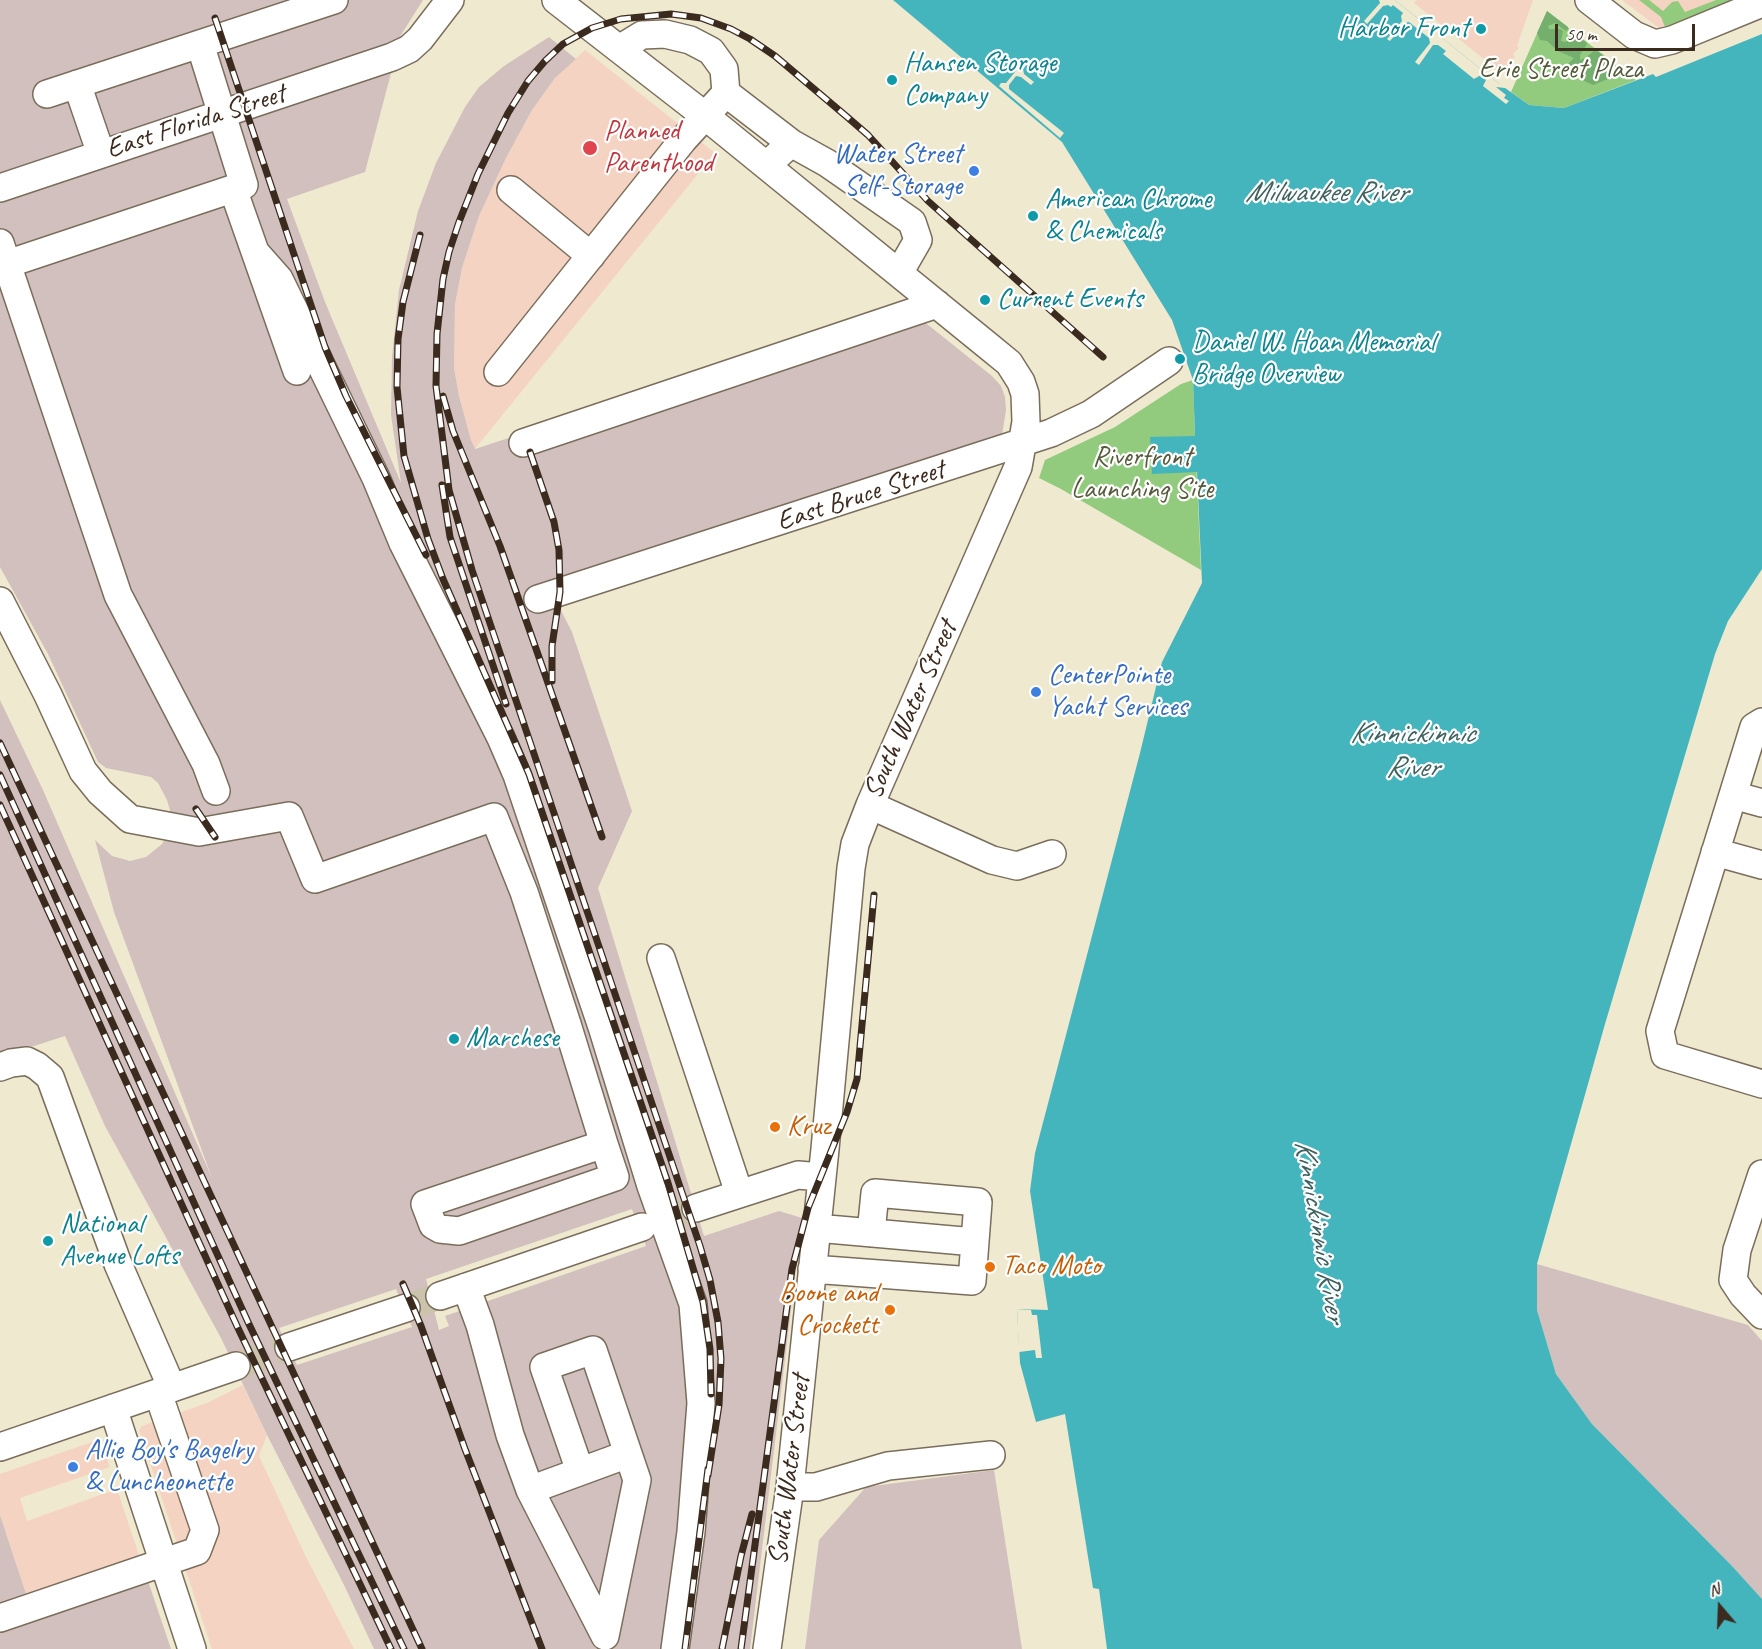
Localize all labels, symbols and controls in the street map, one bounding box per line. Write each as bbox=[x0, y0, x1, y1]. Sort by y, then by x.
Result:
place label: Harbor Front bbox=[1338, 12, 1469, 46]
scale bar bbox=[1558, 12, 1698, 50]
marker: Harbor Front bbox=[1474, 22, 1488, 36]
text: 50 m bbox=[1566, 23, 1597, 45]
place label: Hansen Storage Company bbox=[904, 47, 1056, 113]
park label: Erie Street Plaza bbox=[1479, 53, 1643, 87]
marker: Hansen Storage Company bbox=[885, 73, 899, 87]
street label: East Florida Street bbox=[102, 77, 290, 167]
place label: Planned Parenthood bbox=[604, 115, 713, 181]
place label: Water Street Self-Storage bbox=[833, 138, 962, 204]
marker: Planned Parenthood bbox=[581, 139, 599, 157]
marker: Water Street Self-Storage bbox=[967, 164, 981, 178]
water label: Milwaukee River bbox=[1245, 175, 1407, 211]
place label: American Chrome & Chemicals bbox=[1045, 183, 1211, 249]
marker: American Chrome & Chemicals bbox=[1026, 209, 1040, 223]
place label: Current Events bbox=[997, 283, 1143, 317]
marker: Current Events bbox=[978, 293, 992, 307]
place label: Daniel W. Hoan Memorial Bridge Overview bbox=[1192, 326, 1435, 392]
marker: Daniel W. Hoan Memorial Bridge Overview bbox=[1173, 352, 1187, 366]
park label: Riverfront Launching Site bbox=[1071, 441, 1213, 507]
street label: East Bruce Street bbox=[773, 453, 949, 539]
street label: South Water Street bbox=[857, 616, 965, 804]
place label: CenterPointe Yacht Services bbox=[1048, 659, 1187, 725]
marker: CenterPointe Yacht Services bbox=[1029, 685, 1043, 699]
water label: Kinnickinnic River bbox=[1350, 716, 1474, 786]
place label: Marchese bbox=[466, 1022, 559, 1056]
marker: Marchese bbox=[447, 1032, 461, 1046]
place label: Kruz bbox=[787, 1110, 830, 1144]
marker: Kruz bbox=[768, 1120, 782, 1134]
water label: Kinnickinnic River bbox=[1285, 1137, 1353, 1325]
place label: National Avenue Lofts bbox=[60, 1208, 179, 1274]
marker: National Avenue Lofts bbox=[41, 1234, 55, 1248]
place label: Taco Moto bbox=[1002, 1250, 1100, 1284]
marker: Taco Moto bbox=[983, 1260, 997, 1274]
place label: Boone and Crockett bbox=[779, 1277, 878, 1343]
marker: Boone and Crockett bbox=[883, 1303, 897, 1317]
street label: South Water Street bbox=[762, 1373, 818, 1567]
place label: Allie Boy's Bagelry & Luncheonette bbox=[85, 1434, 253, 1500]
marker: Allie Boy's Bagelry & Luncheonette bbox=[66, 1460, 80, 1474]
north arrow bbox=[1690, 1577, 1750, 1637]
text: N bbox=[1706, 1579, 1722, 1601]

